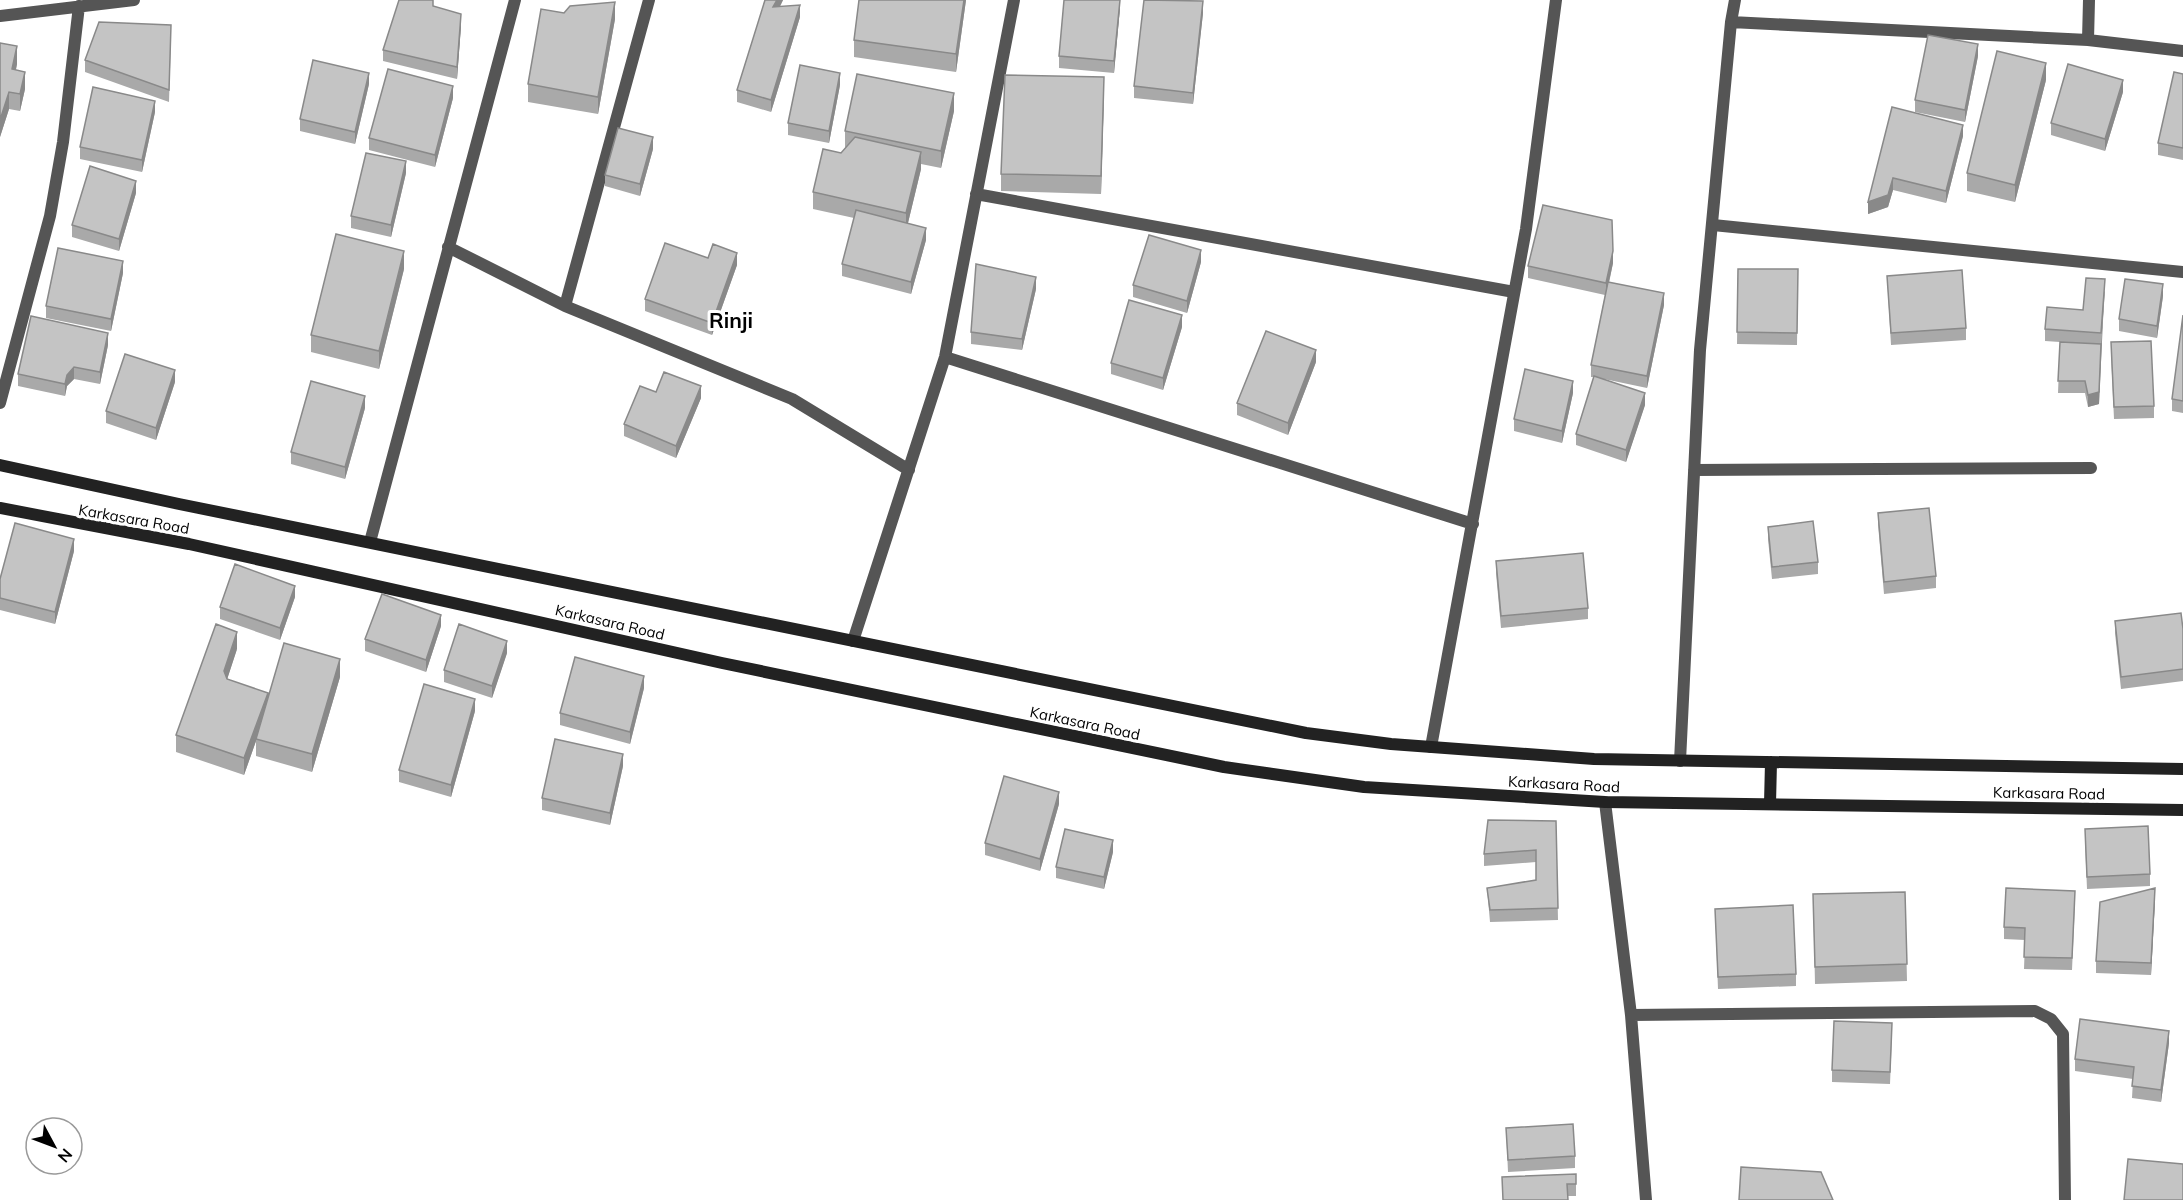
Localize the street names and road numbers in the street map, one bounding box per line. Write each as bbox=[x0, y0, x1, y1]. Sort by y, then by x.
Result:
street label: Karkasara Road bbox=[77, 500, 191, 538]
street label: Karkasara Road bbox=[553, 600, 667, 644]
street label: Karkasara Road bbox=[1028, 702, 1142, 744]
street label: Karkasara Road bbox=[1508, 772, 1620, 796]
street label: Karkasara Road bbox=[1993, 783, 2105, 803]

